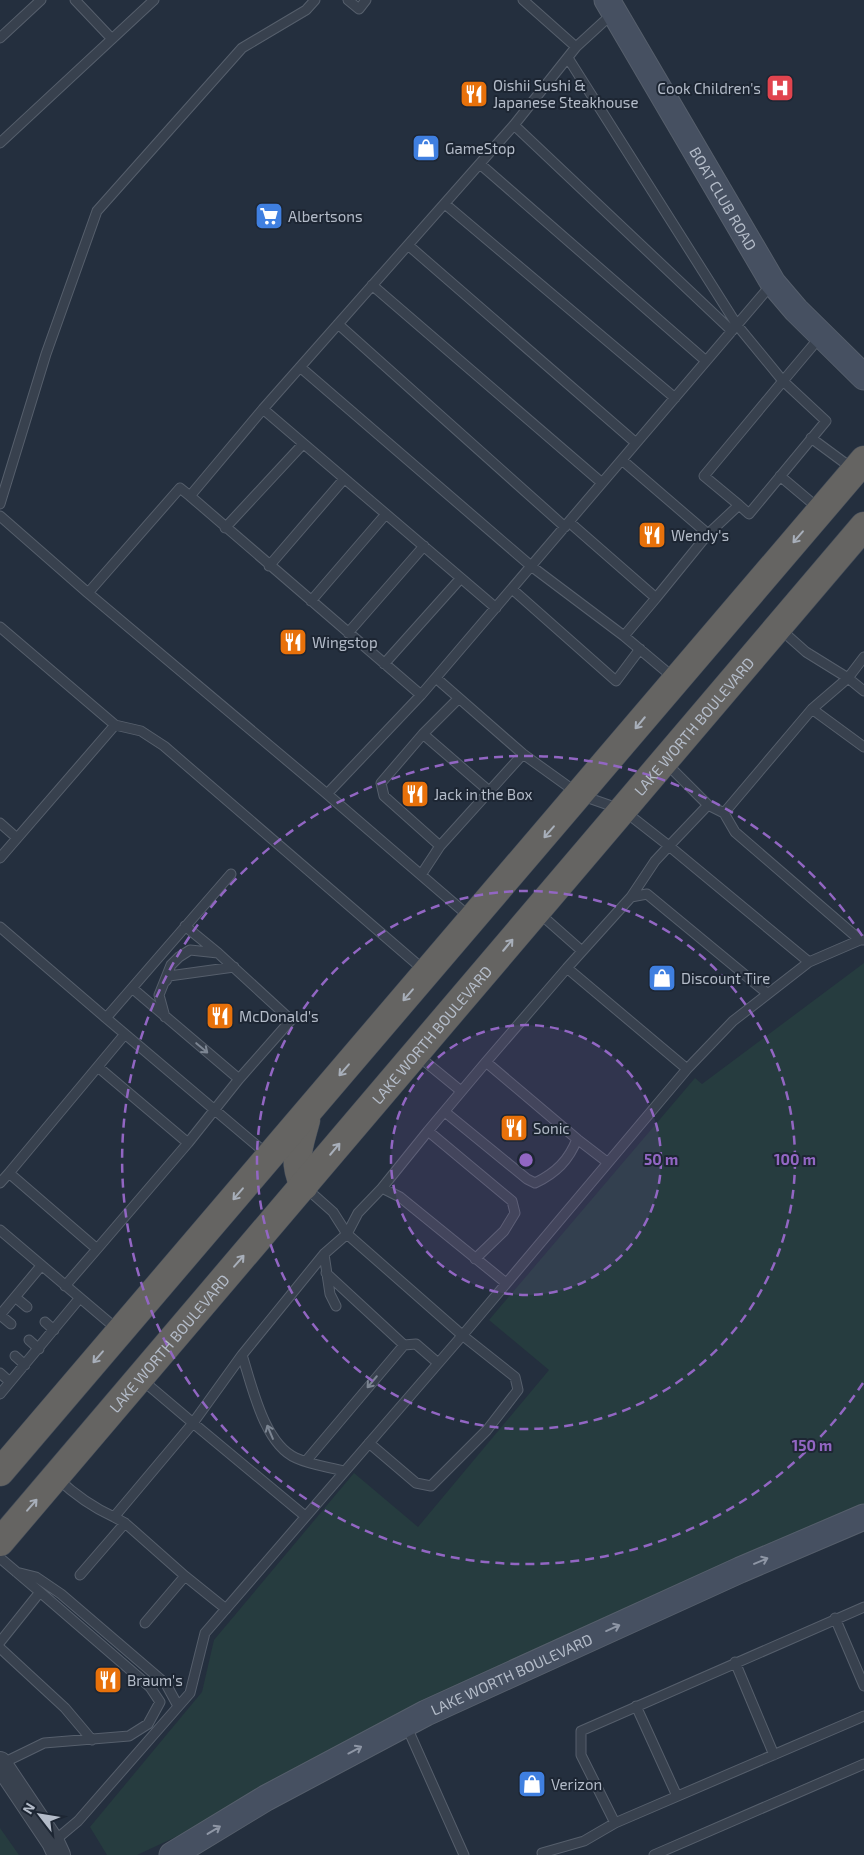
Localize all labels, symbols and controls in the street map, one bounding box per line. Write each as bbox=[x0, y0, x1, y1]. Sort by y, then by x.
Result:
hospital icon: Cook Children's bbox=[765, 73, 795, 103]
place label: Oishii Sushi & Japanese Steakhouse bbox=[493, 76, 639, 111]
restaurant icon: Oishii Sushi & Japanese Steakhouse bbox=[459, 79, 489, 109]
place label: Cook Children's bbox=[657, 79, 761, 97]
shop icon: GameStop bbox=[411, 133, 441, 163]
place label: GameStop bbox=[445, 139, 515, 157]
street label: BOAT CLUB ROAD bbox=[686, 143, 761, 253]
supermarket icon: Albertsons bbox=[254, 201, 284, 231]
place label: Albertsons bbox=[288, 207, 363, 225]
restaurant icon: Wendy's bbox=[637, 520, 667, 550]
place label: Wendy's bbox=[671, 526, 729, 544]
one-way arrow bbox=[793, 530, 804, 543]
restaurant icon: Wingstop bbox=[278, 627, 308, 657]
place label: Wingstop bbox=[312, 633, 378, 651]
street label: LAKE WORTH BOULEVARD bbox=[630, 653, 758, 799]
one-way arrow bbox=[634, 716, 645, 729]
restaurant icon: Jack in the Box bbox=[400, 779, 430, 809]
place label: Jack in the Box bbox=[434, 785, 532, 803]
one-way arrow bbox=[543, 825, 554, 838]
one-way arrow bbox=[502, 938, 514, 951]
street label: LAKE WORTH BOULEVARD bbox=[368, 962, 495, 1107]
shop icon: Discount Tire bbox=[647, 963, 677, 993]
place label: Discount Tire bbox=[681, 969, 770, 987]
one-way arrow bbox=[403, 988, 414, 1001]
restaurant icon: McDonald's bbox=[205, 1001, 235, 1031]
place label: McDonald's bbox=[239, 1007, 319, 1025]
one-way arrow bbox=[195, 1042, 208, 1054]
one-way arrow bbox=[339, 1063, 350, 1076]
restaurant icon: Sonic bbox=[499, 1113, 529, 1143]
place label: Sonic bbox=[533, 1119, 570, 1137]
one-way arrow bbox=[330, 1143, 341, 1156]
text: 50 m bbox=[644, 1150, 678, 1168]
text: 100 m bbox=[774, 1150, 816, 1168]
centre of rings bbox=[517, 1151, 535, 1169]
one-way arrow bbox=[232, 1187, 244, 1200]
one-way arrow bbox=[234, 1254, 245, 1267]
street label: LAKE WORTH BOULEVARD bbox=[105, 1270, 233, 1416]
one-way arrow bbox=[93, 1350, 104, 1363]
one-way arrow bbox=[367, 1375, 378, 1388]
one-way arrow bbox=[264, 1425, 274, 1440]
text: 150 m bbox=[792, 1436, 832, 1454]
one-way arrow bbox=[26, 1499, 37, 1512]
one-way arrow bbox=[753, 1556, 768, 1566]
one-way arrow bbox=[605, 1623, 620, 1632]
street label: LAKE WORTH BOULEVARD bbox=[428, 1629, 595, 1719]
restaurant icon: Braum's bbox=[93, 1665, 123, 1695]
place label: Braum's bbox=[127, 1671, 183, 1689]
one-way arrow bbox=[347, 1745, 362, 1754]
shop icon: Verizon bbox=[517, 1769, 547, 1799]
place label: Verizon bbox=[551, 1775, 602, 1793]
north arrow bbox=[15, 1790, 65, 1840]
text: N bbox=[19, 1799, 38, 1817]
one-way arrow bbox=[206, 1824, 220, 1834]

